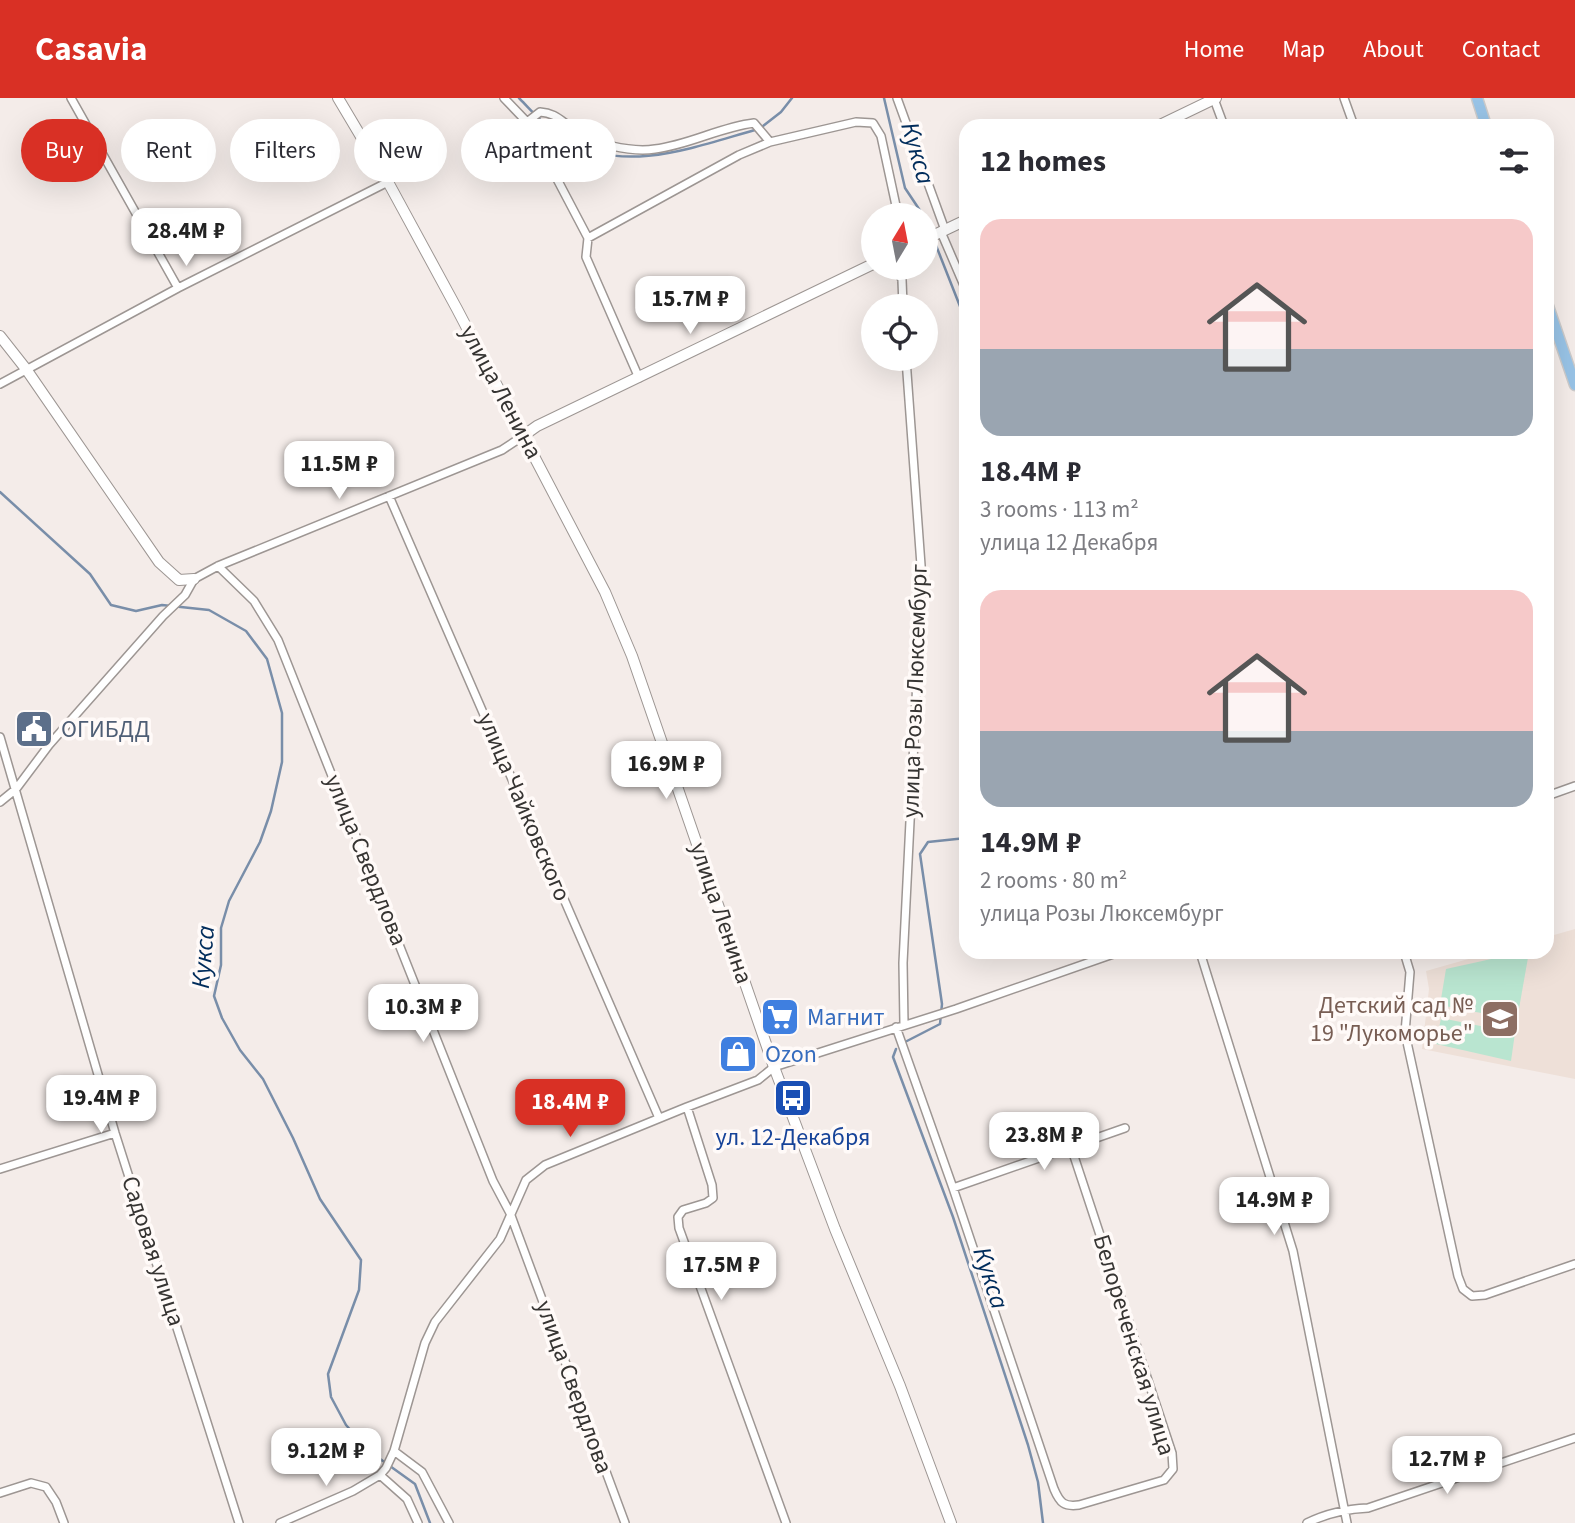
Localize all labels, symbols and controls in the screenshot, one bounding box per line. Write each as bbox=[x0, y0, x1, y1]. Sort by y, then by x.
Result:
text: Casavia bbox=[35, 26, 147, 73]
text: Home bbox=[1184, 32, 1244, 67]
text: Map bbox=[1282, 32, 1325, 67]
text: About bbox=[1363, 32, 1424, 67]
text: Contact bbox=[1462, 32, 1540, 67]
water label: Кукса bbox=[891, 117, 945, 189]
chip: Buy bbox=[21, 119, 107, 182]
chip: Rent bbox=[121, 119, 216, 182]
chip: Filters bbox=[230, 119, 340, 182]
chip: New bbox=[354, 119, 447, 182]
chip: Apartment bbox=[461, 119, 616, 182]
text: 12 homes bbox=[980, 140, 1106, 183]
icon: filters bbox=[1495, 142, 1533, 180]
north arrow bbox=[861, 203, 938, 280]
map controls bbox=[861, 203, 938, 371]
pin: 28.4M ₽ bbox=[121, 208, 251, 268]
text: 28.4M ₽ bbox=[147, 214, 225, 247]
icon: home bbox=[1194, 264, 1320, 390]
pin: 15.7M ₽ bbox=[625, 276, 755, 336]
text: 15.7M ₽ bbox=[651, 282, 729, 315]
button: locate bbox=[861, 294, 938, 371]
street label: улица Ленина bbox=[451, 319, 551, 465]
pin: 11.5M ₽ bbox=[274, 442, 404, 501]
text: 11.5M ₽ bbox=[300, 447, 378, 480]
text: 18.4M ₽ bbox=[980, 450, 1081, 493]
text: 3 rooms · 113 m² bbox=[980, 493, 1139, 526]
text: улица 12 Декабря bbox=[980, 526, 1158, 559]
street label: улица Розы Люксембург bbox=[893, 563, 937, 819]
icon: home bbox=[1194, 635, 1320, 761]
street label: улица Чайковского bbox=[468, 707, 580, 907]
public building icon: ОГИБДД bbox=[13, 708, 55, 750]
place label: ОГИБДД bbox=[61, 712, 150, 747]
pin: 16.9M ₽ bbox=[601, 742, 731, 801]
text: 16.9M ₽ bbox=[627, 747, 705, 780]
street label: улица Свердлова bbox=[316, 769, 416, 951]
text: 14.9M ₽ bbox=[980, 821, 1081, 864]
street label: улица Ленина bbox=[680, 838, 762, 988]
text: 2 rooms · 80 m² bbox=[980, 864, 1127, 897]
text: улица Розы Люксембург bbox=[980, 897, 1224, 930]
water label: Кукса bbox=[182, 924, 224, 990]
pin: 10.3M ₽ bbox=[358, 984, 488, 1044]
place label: Детский сад № 19 "Лукоморье" bbox=[1310, 988, 1474, 1051]
text: 10.3M ₽ bbox=[384, 990, 462, 1023]
supermarket icon: Магнит bbox=[759, 996, 801, 1038]
school or university icon: Детский сад № 19 "Лукоморье" bbox=[1479, 998, 1521, 1040]
place label: Магнит bbox=[807, 1000, 885, 1035]
shop icon: Ozon bbox=[717, 1033, 759, 1075]
place label: Ozon bbox=[765, 1037, 817, 1072]
pin: 19.4M ₽ bbox=[36, 1076, 166, 1135]
bus stop icon: ул. 12-Декабря bbox=[772, 1077, 814, 1119]
pin: 18.4M ₽ bbox=[505, 1080, 635, 1139]
text: 19.4M ₽ bbox=[62, 1081, 140, 1114]
text: 18.4M ₽ bbox=[531, 1085, 609, 1118]
pin: 23.8M ₽ bbox=[979, 1112, 1109, 1172]
text: 23.8M ₽ bbox=[1005, 1118, 1083, 1151]
place label: ул. 12-Декабря bbox=[716, 1120, 870, 1155]
street label: Садовая улица bbox=[112, 1171, 194, 1331]
pin: 14.9M ₽ bbox=[1209, 1178, 1339, 1237]
text: 14.9M ₽ bbox=[1235, 1183, 1313, 1216]
street label: Белореченская улица bbox=[1084, 1230, 1184, 1460]
pin: 17.5M ₽ bbox=[656, 1242, 786, 1302]
water label: Кукса bbox=[964, 1242, 1018, 1314]
text: 17.5M ₽ bbox=[682, 1248, 760, 1281]
street label: улица Свердлова bbox=[526, 1295, 622, 1479]
pin: 9.12M ₽ bbox=[261, 1428, 391, 1488]
text: 9.12M ₽ bbox=[287, 1434, 365, 1467]
pin: 12.7M ₽ bbox=[1382, 1436, 1512, 1496]
text: 12.7M ₽ bbox=[1408, 1442, 1486, 1475]

